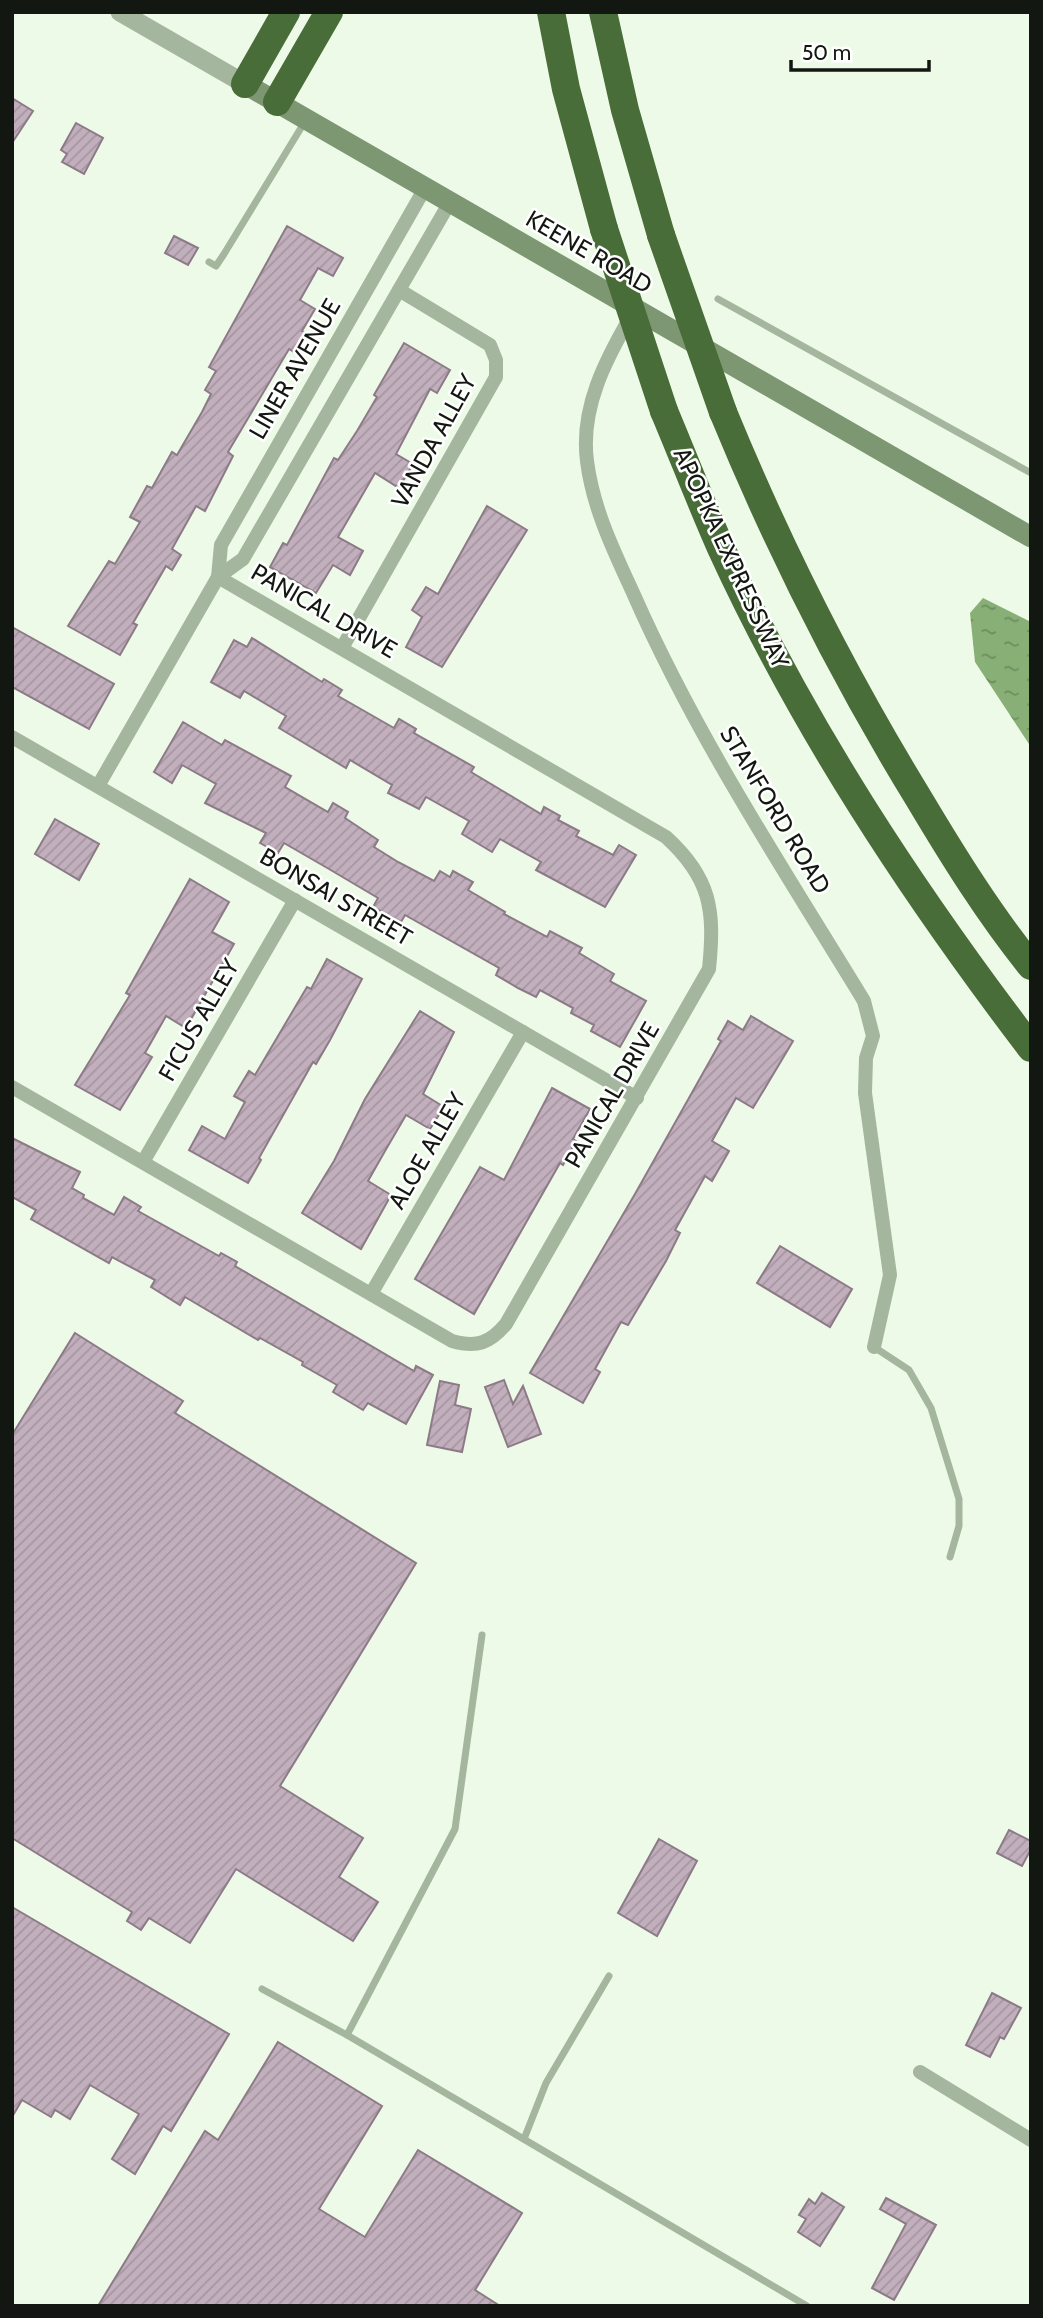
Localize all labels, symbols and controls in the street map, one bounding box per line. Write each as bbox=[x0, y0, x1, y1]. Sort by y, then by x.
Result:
scale bar bbox=[791, 28, 929, 72]
text: 50 m bbox=[802, 40, 851, 65]
street label: KEENE ROAD bbox=[521, 204, 657, 299]
street label: LINER AVENUE bbox=[243, 293, 346, 444]
street label: VANDA ALLEY bbox=[385, 369, 482, 513]
street label: APOPKA EXPRESSWAY bbox=[668, 443, 796, 673]
street label: PANICAL DRIVE bbox=[246, 557, 402, 664]
street label: STANFORD ROAD bbox=[714, 721, 837, 899]
street label: BONSAI STREET bbox=[255, 841, 418, 952]
street label: FICUS ALLEY bbox=[152, 953, 245, 1086]
street label: PANICAL DRIVE bbox=[558, 1017, 665, 1173]
street label: ALOE ALLEY bbox=[382, 1087, 472, 1214]

